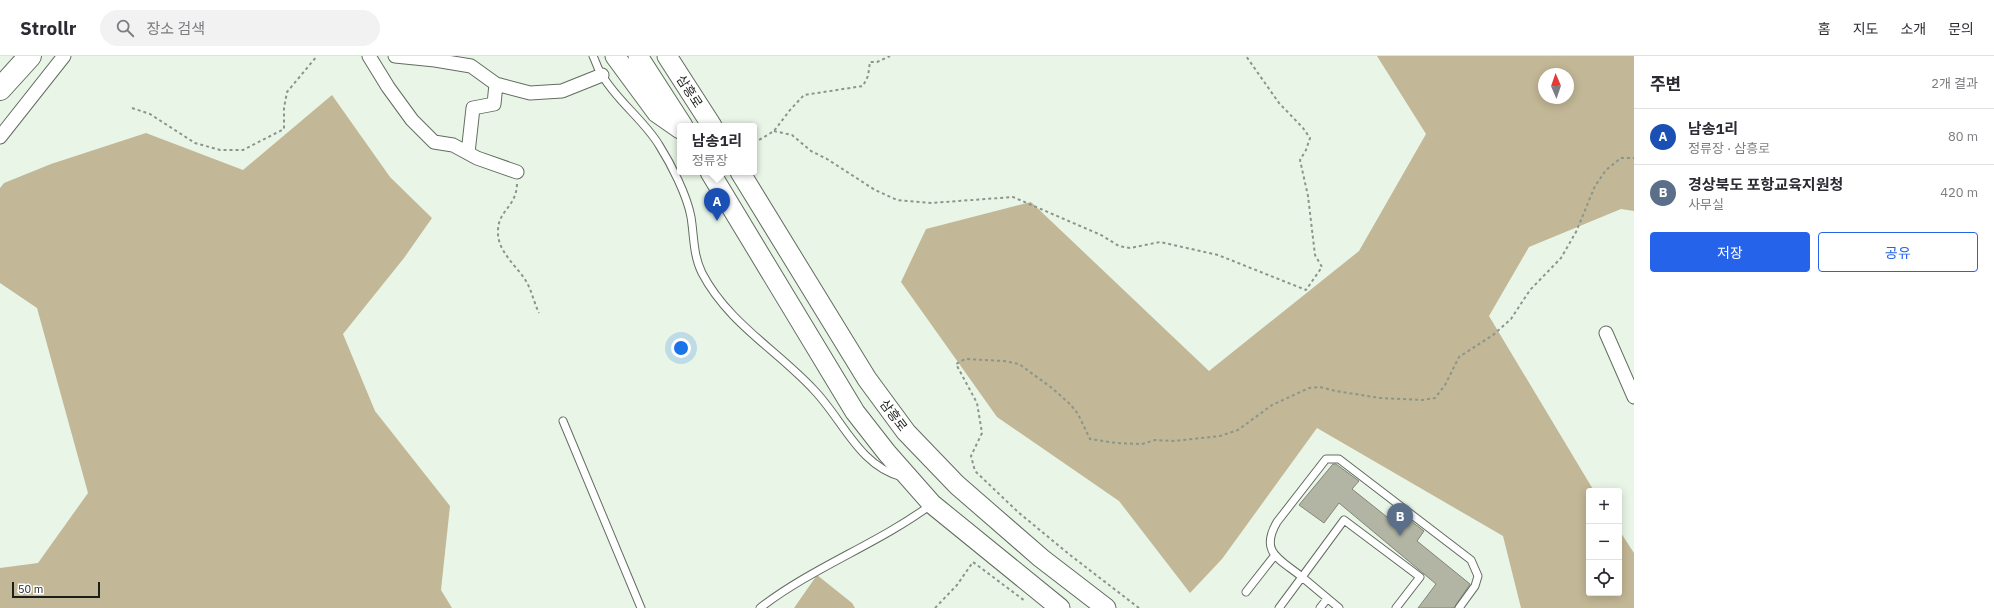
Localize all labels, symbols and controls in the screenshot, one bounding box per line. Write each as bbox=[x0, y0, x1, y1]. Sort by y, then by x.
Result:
search box bbox=[100, 10, 380, 46]
text: Strollr bbox=[20, 16, 76, 40]
icon: search bbox=[114, 17, 136, 39]
text: 장소 검색 bbox=[146, 19, 205, 38]
text: 홈 bbox=[1818, 20, 1831, 38]
text: 지도 bbox=[1853, 20, 1878, 38]
text: 소개 bbox=[1900, 20, 1926, 38]
text: 문의 bbox=[1948, 20, 1974, 38]
north arrow bbox=[1538, 68, 1574, 104]
street label: 삼흥로 bbox=[673, 72, 706, 111]
text: 주변 bbox=[1650, 73, 1681, 95]
text: 2개 결과 bbox=[1931, 75, 1978, 92]
text: 남송1리 bbox=[1688, 119, 1738, 138]
popup bbox=[677, 123, 757, 175]
text: A bbox=[1659, 128, 1667, 145]
text: 80 m bbox=[1948, 128, 1978, 145]
text: 남송1리 bbox=[692, 131, 742, 150]
text: 정류장 · 삼흥로 bbox=[1688, 140, 1770, 157]
text: 정류장 bbox=[692, 152, 728, 169]
text: 경상북도 포항교육지원청 bbox=[1688, 175, 1843, 194]
text: B bbox=[1659, 184, 1667, 201]
text: 420 m bbox=[1940, 184, 1978, 201]
pin: A bbox=[704, 188, 730, 221]
text: 사무실 bbox=[1688, 196, 1724, 213]
button: 저장 bbox=[1650, 232, 1810, 272]
button: 공유 bbox=[1818, 232, 1978, 272]
your location bbox=[671, 338, 691, 358]
street label: 삼흥로 bbox=[876, 396, 911, 435]
map controls bbox=[1586, 488, 1622, 596]
button: + bbox=[1586, 488, 1622, 524]
pin: B bbox=[1387, 503, 1413, 536]
button: − bbox=[1586, 524, 1622, 560]
button: locate bbox=[1586, 560, 1622, 596]
scale bar bbox=[12, 580, 100, 599]
text: 50 m bbox=[18, 582, 43, 596]

